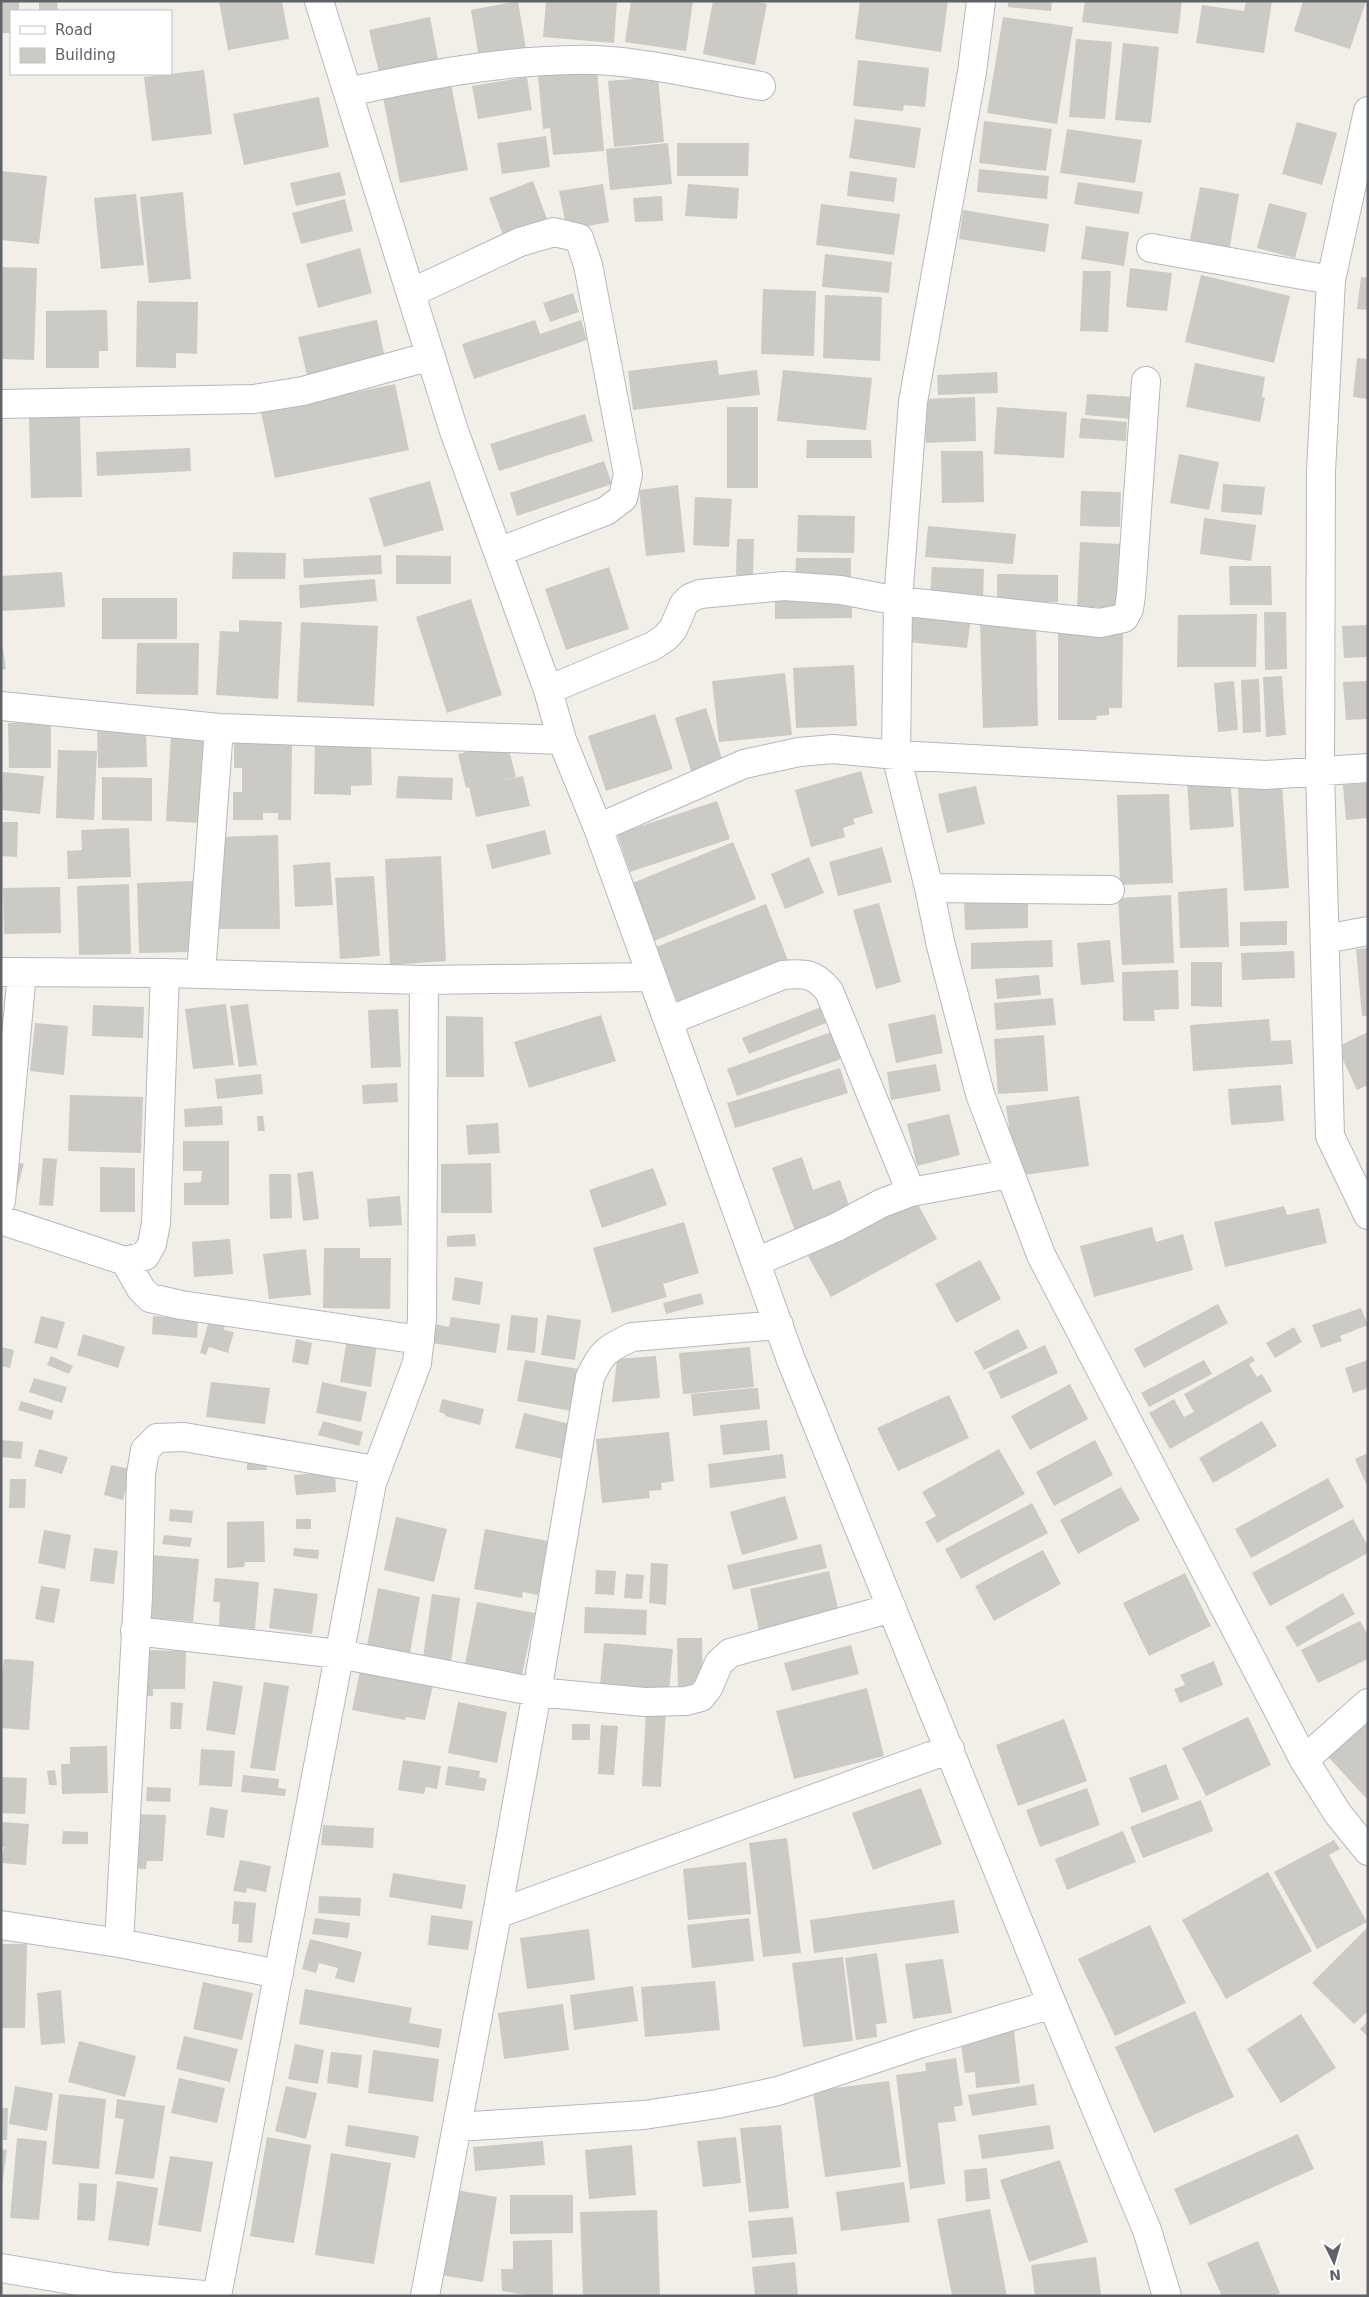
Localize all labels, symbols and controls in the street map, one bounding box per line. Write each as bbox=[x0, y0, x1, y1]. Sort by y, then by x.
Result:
legend bbox=[10, 10, 172, 75]
text: Road bbox=[55, 21, 93, 39]
text: Building bbox=[55, 46, 116, 64]
north arrow bbox=[1309, 2237, 1359, 2287]
text: N bbox=[1329, 2266, 1342, 2283]

